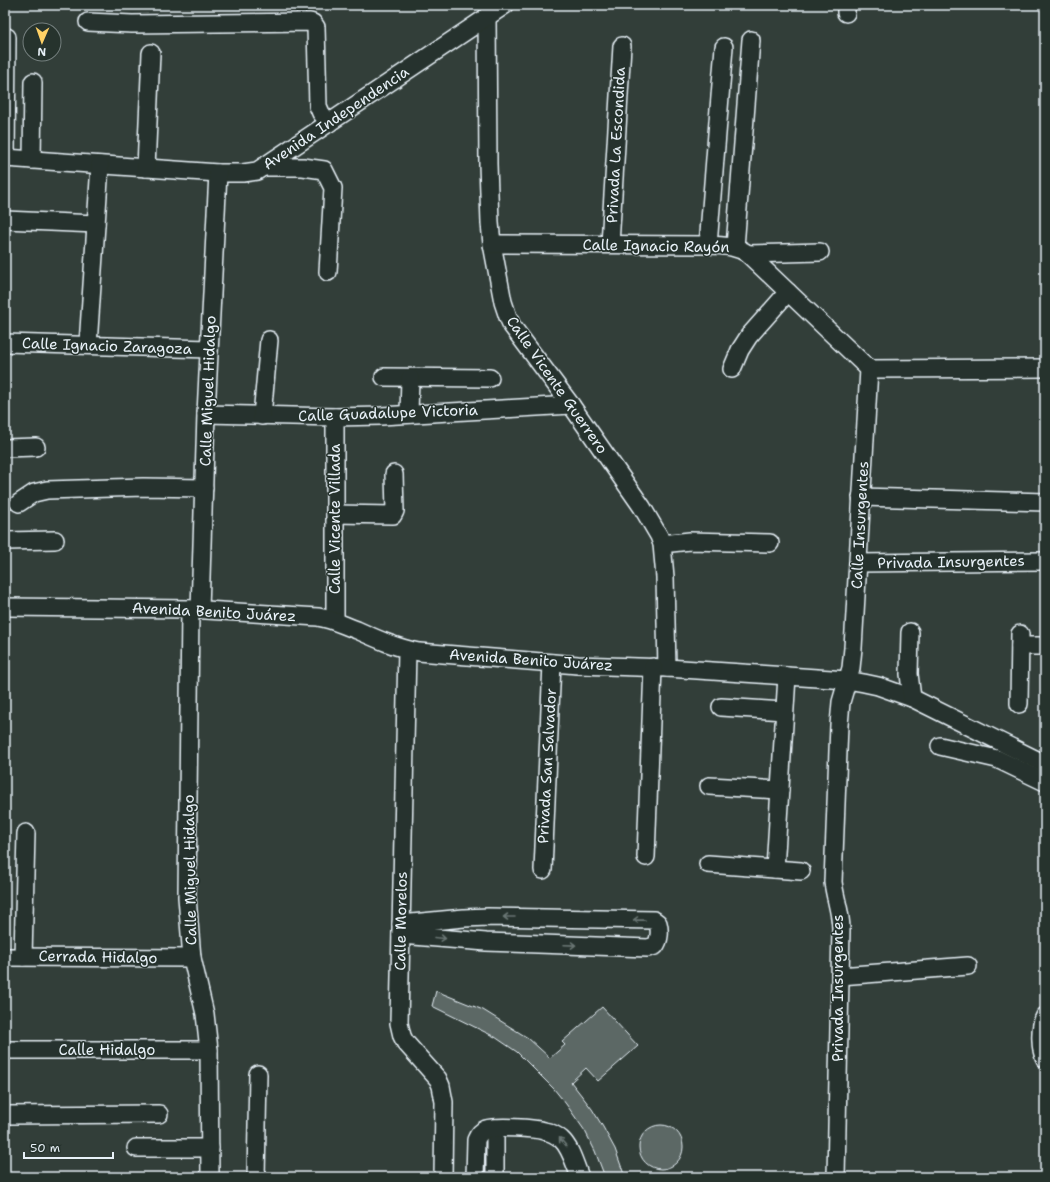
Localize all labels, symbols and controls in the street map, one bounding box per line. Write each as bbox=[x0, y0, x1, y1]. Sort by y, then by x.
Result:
north arrow bbox=[22, 22, 62, 62]
text: N bbox=[37, 44, 46, 59]
street label: Avenida Independencia bbox=[259, 61, 413, 174]
street label: Privada La Escondida bbox=[602, 66, 630, 224]
street label: Calle Ignacio Rayón bbox=[582, 235, 730, 257]
street label: Calle Vicente Guerrero bbox=[502, 312, 612, 458]
street label: Calle Miguel Hidalgo bbox=[195, 315, 221, 467]
street label: Calle Ignacio Zaragoza bbox=[22, 333, 193, 359]
street label: Calle Guadalupe Victoria bbox=[298, 400, 479, 426]
street label: Calle Vicente Villada bbox=[325, 443, 345, 594]
street label: Calle Insurgentes bbox=[847, 460, 873, 590]
street label: Privada Insurgentes bbox=[877, 551, 1025, 573]
street label: Avenida Benito Juárez bbox=[131, 598, 297, 626]
street label: Avenida Benito Juárez bbox=[448, 644, 614, 676]
street label: Privada San Salvador bbox=[533, 688, 561, 844]
street label: Calle Miguel Hidalgo bbox=[179, 794, 201, 946]
street label: Calle Morelos bbox=[390, 871, 412, 971]
one-way arrow bbox=[503, 913, 516, 921]
street label: Privada Insurgentes bbox=[828, 914, 848, 1062]
one-way arrow bbox=[633, 916, 646, 924]
one-way arrow bbox=[433, 935, 446, 942]
one-way arrow bbox=[563, 942, 576, 949]
street label: Cerrada Hidalgo bbox=[38, 946, 158, 968]
street label: Calle Hidalgo bbox=[59, 1040, 155, 1060]
scale bar bbox=[24, 1134, 113, 1160]
one-way arrow bbox=[558, 1137, 567, 1148]
text: 50 m bbox=[30, 1140, 60, 1156]

